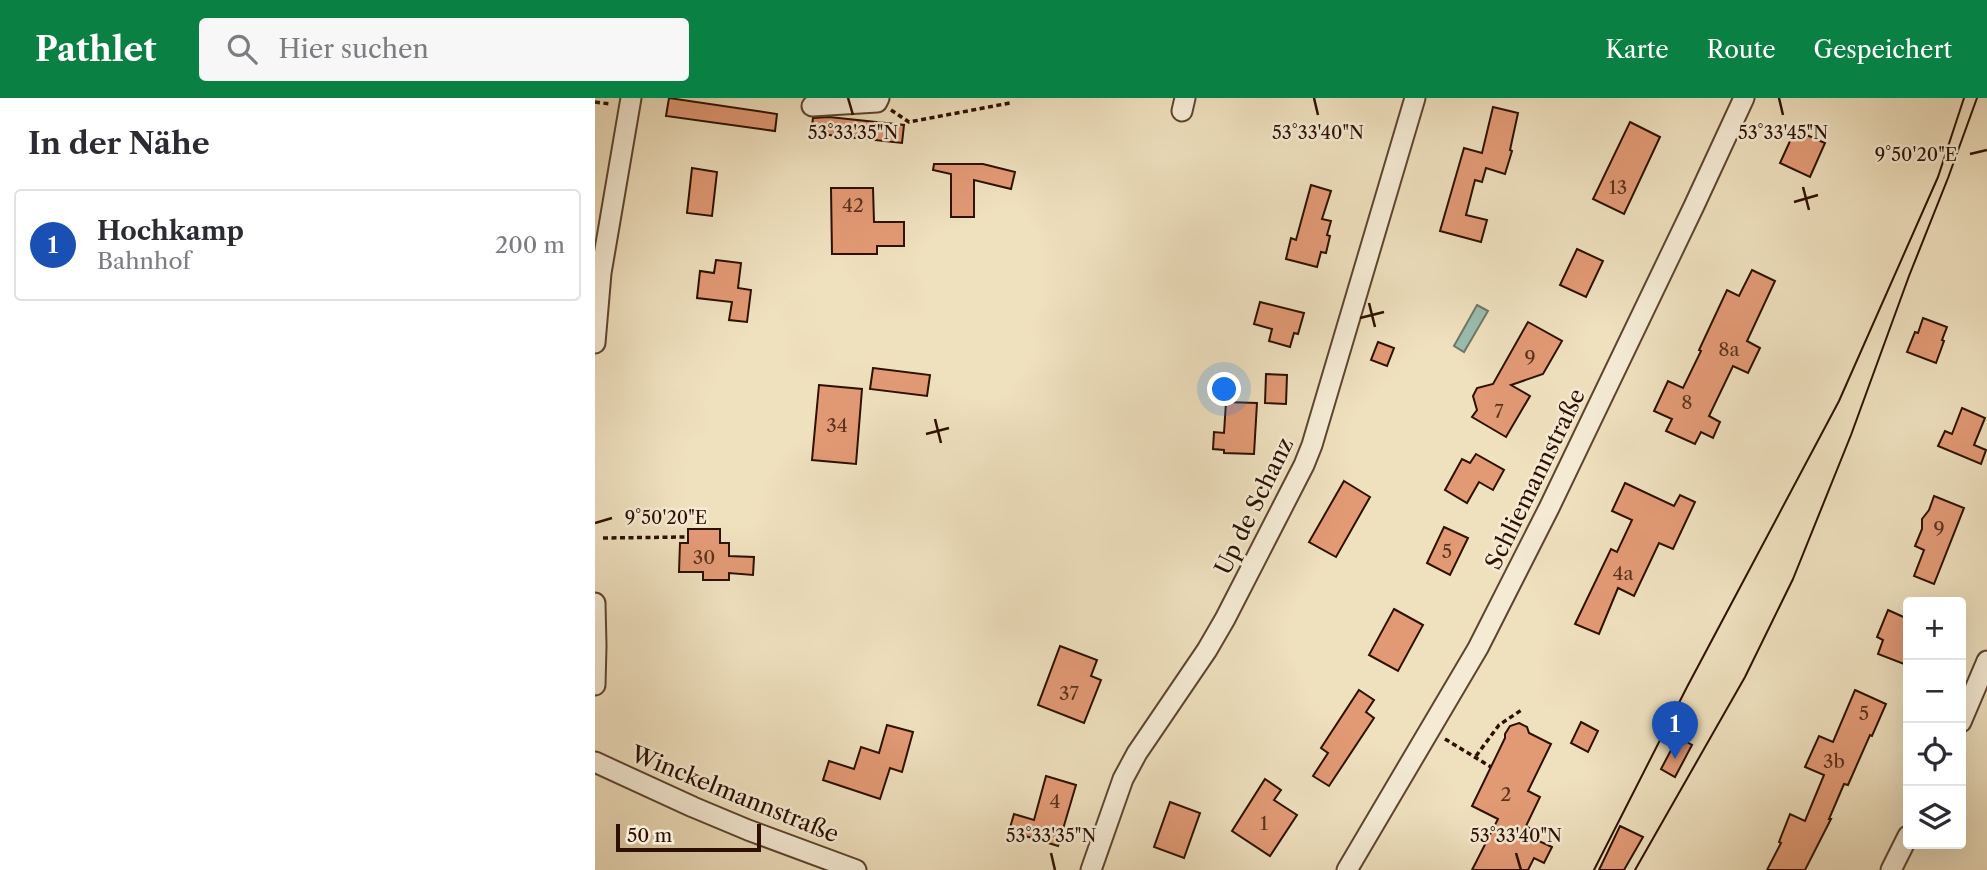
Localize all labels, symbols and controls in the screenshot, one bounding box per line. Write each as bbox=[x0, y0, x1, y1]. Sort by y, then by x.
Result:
search box bbox=[199, 18, 689, 81]
text: Pathlet bbox=[35, 29, 157, 70]
icon: search bbox=[223, 30, 261, 68]
text: Hier suchen bbox=[279, 33, 429, 65]
text: Karte bbox=[1605, 35, 1669, 64]
text: Route bbox=[1707, 35, 1776, 64]
text: Gespeichert bbox=[1814, 35, 1952, 64]
text: 53°33'35"N bbox=[808, 122, 898, 144]
text: 53°33'40"N bbox=[1272, 122, 1364, 144]
text: 53°33'45"N bbox=[1738, 122, 1828, 144]
text: In der Nähe bbox=[28, 125, 210, 162]
text: 9°50'20"E bbox=[1875, 144, 1957, 166]
house number: 13 bbox=[1609, 176, 1627, 199]
house number: 42 bbox=[842, 194, 864, 217]
text: Hochkamp bbox=[97, 215, 244, 247]
text: 1 bbox=[48, 231, 58, 259]
text: 200 m bbox=[495, 231, 565, 259]
text: Bahnhof bbox=[97, 247, 191, 275]
house number: 8a bbox=[1718, 338, 1740, 361]
house number: 9 bbox=[1524, 346, 1536, 369]
your location bbox=[1207, 372, 1241, 406]
street label: Schliemannstraße bbox=[1479, 384, 1591, 574]
house number: 8 bbox=[1681, 391, 1693, 414]
house number: 7 bbox=[1494, 400, 1504, 423]
house number: 34 bbox=[826, 414, 848, 437]
street label: Up de Schanz bbox=[1209, 433, 1299, 579]
text: 9°50'20"E bbox=[625, 507, 707, 529]
house number: 9 bbox=[1933, 517, 1945, 540]
house number: 5 bbox=[1442, 540, 1452, 563]
house number: 30 bbox=[693, 546, 715, 569]
house number: 4a bbox=[1612, 562, 1634, 585]
map controls bbox=[1903, 597, 1966, 849]
button: + bbox=[1903, 597, 1966, 660]
button: − bbox=[1903, 660, 1966, 723]
house number: 37 bbox=[1059, 682, 1080, 705]
pin: 1 bbox=[1652, 701, 1698, 759]
house number: 5 bbox=[1859, 702, 1869, 725]
button: locate bbox=[1903, 723, 1966, 786]
street label: Winckelmannstraße bbox=[626, 739, 843, 849]
house number: 3b bbox=[1823, 750, 1845, 773]
house number: 2 bbox=[1501, 783, 1512, 806]
button: layers bbox=[1903, 786, 1966, 849]
house number: 4 bbox=[1050, 790, 1061, 813]
house number: 1 bbox=[1260, 812, 1268, 835]
scale bar bbox=[616, 821, 761, 853]
text: 50 m bbox=[627, 824, 672, 847]
text: 53°33'35"N bbox=[1006, 825, 1096, 847]
text: 53°33'40"N bbox=[1470, 825, 1562, 847]

